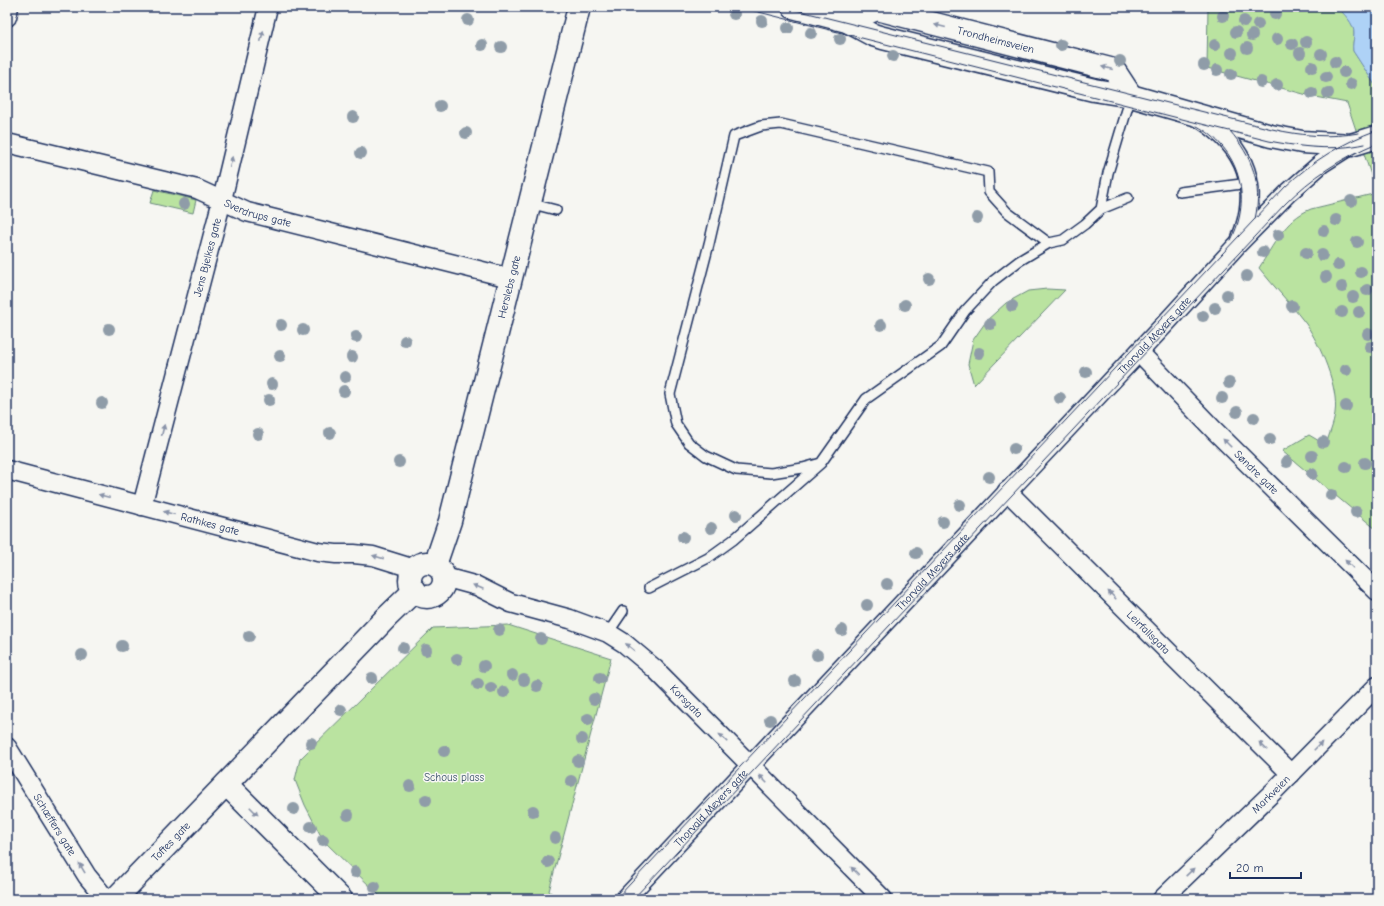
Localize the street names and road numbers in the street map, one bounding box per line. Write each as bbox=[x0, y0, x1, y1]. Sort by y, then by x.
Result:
street label: Trondheimsveien bbox=[956, 24, 1036, 56]
street label: Sverdrups gate bbox=[222, 196, 293, 230]
street label: Jens Bjelkes gate bbox=[191, 216, 224, 298]
street label: Herslebs gate bbox=[495, 254, 524, 320]
street label: Thorvald Meyers gate bbox=[1115, 294, 1194, 377]
street label: Søndre gate bbox=[1231, 448, 1281, 497]
street label: Rathkes gate bbox=[179, 510, 241, 538]
street label: Thorvald Meyers gate bbox=[893, 530, 973, 613]
street label: Leirfallsgata bbox=[1124, 608, 1173, 657]
street label: Korsgata bbox=[667, 682, 705, 720]
street label: Thorvald Meyers gate bbox=[671, 766, 751, 850]
street label: Markveien bbox=[1249, 773, 1293, 816]
street label: Schæffers gate bbox=[30, 791, 79, 858]
street label: Toftes gate bbox=[149, 819, 193, 864]

